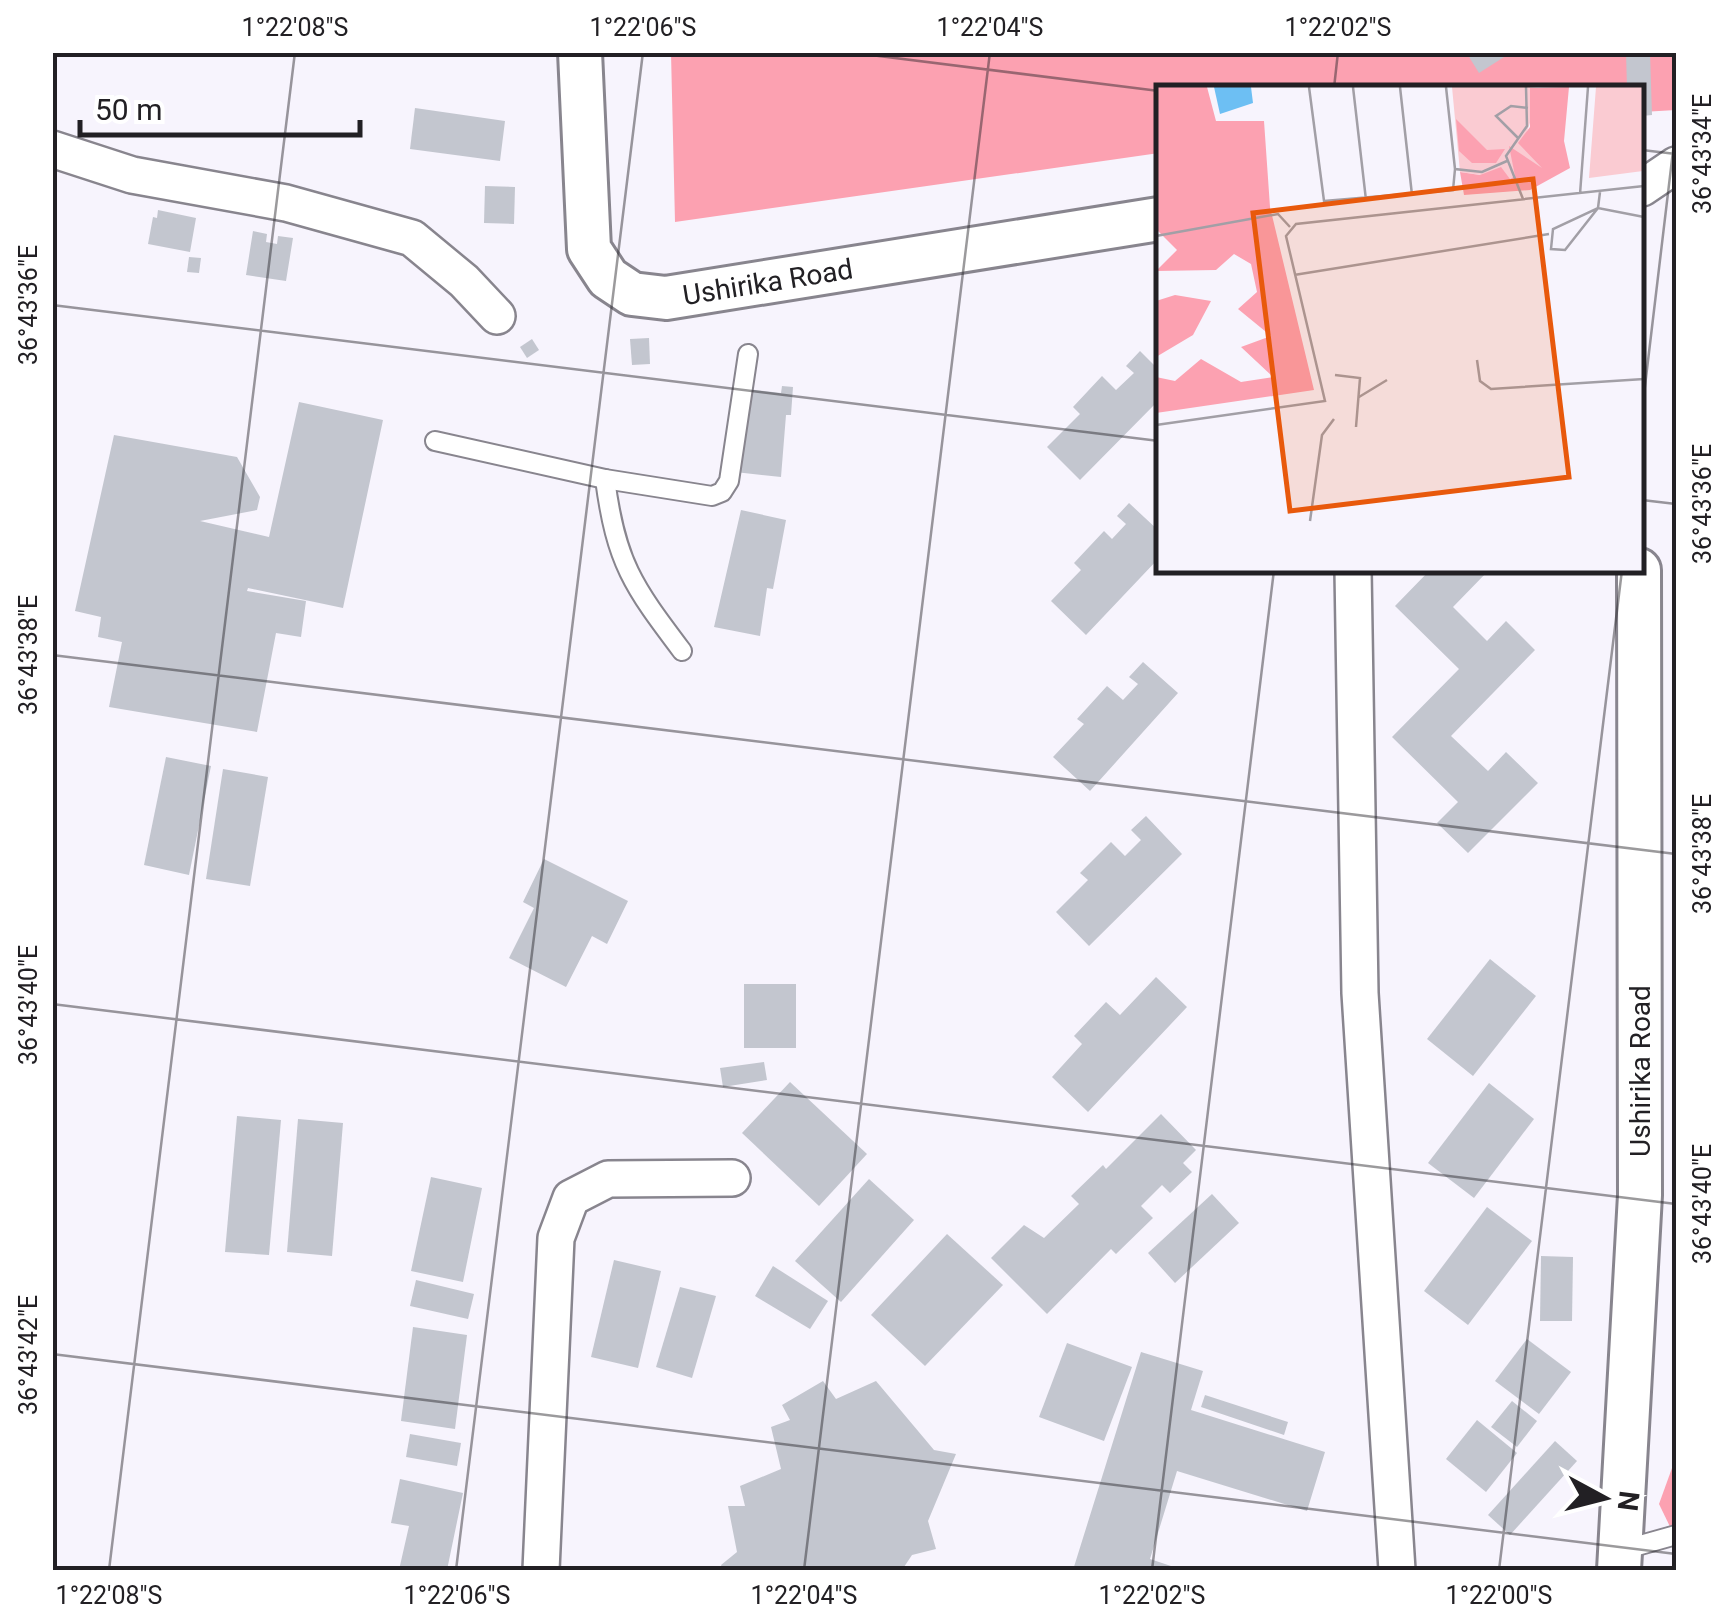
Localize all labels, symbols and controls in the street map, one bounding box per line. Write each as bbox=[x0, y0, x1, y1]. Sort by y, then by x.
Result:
text: 1°22'08"S bbox=[242, 13, 348, 42]
text: 1°22'06"S bbox=[590, 13, 696, 42]
text: 1°22'04"S bbox=[937, 13, 1043, 42]
text: 1°22'02"S bbox=[1285, 13, 1391, 42]
scale bar bbox=[80, 75, 360, 137]
inset map bbox=[1156, 85, 1644, 572]
text: 50 m bbox=[95, 92, 162, 127]
text: 36°43'34"E bbox=[1688, 94, 1717, 214]
text: 36°43'36"E bbox=[14, 245, 43, 365]
street label: Ushirika Road bbox=[680, 252, 855, 312]
text: 36°43'36"E bbox=[1688, 444, 1717, 564]
text: 36°43'38"E bbox=[14, 595, 43, 715]
text: 36°43'38"E bbox=[1688, 794, 1717, 914]
text: 36°43'40"E bbox=[14, 945, 43, 1065]
street label: Ushirika Road bbox=[1624, 985, 1657, 1157]
text: 36°43'40"E bbox=[1688, 1144, 1717, 1264]
text: 36°43'42"E bbox=[14, 1295, 43, 1415]
north arrow bbox=[1554, 1448, 1654, 1548]
text: N bbox=[1611, 1489, 1646, 1513]
text: 1°22'08"S bbox=[56, 1581, 162, 1610]
text: 1°22'06"S bbox=[404, 1581, 510, 1610]
text: 1°22'04"S bbox=[751, 1581, 857, 1610]
text: 1°22'02"S bbox=[1099, 1581, 1205, 1610]
text: 1°22'00"S bbox=[1446, 1581, 1552, 1610]

